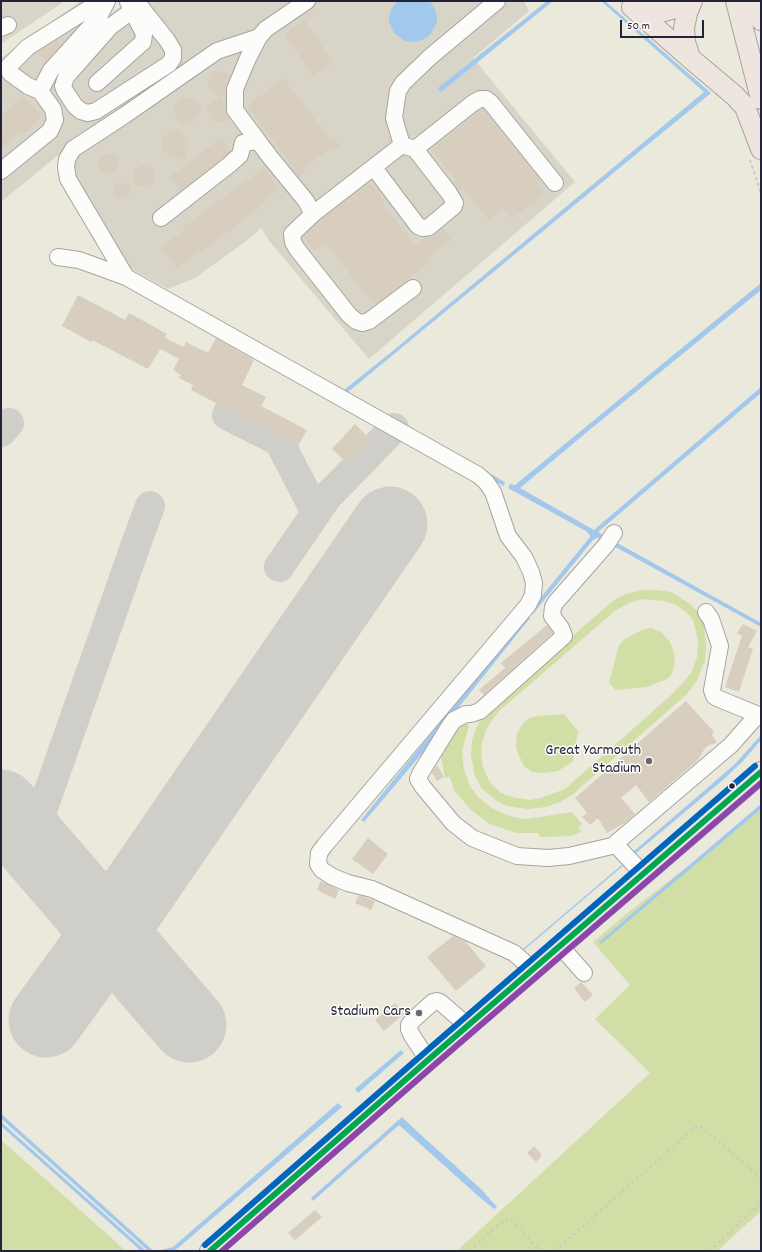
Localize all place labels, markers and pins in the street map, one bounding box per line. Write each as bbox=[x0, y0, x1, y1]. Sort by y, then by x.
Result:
place label: Great Yarmouth Stadium bbox=[545, 742, 641, 780]
marker: Great Yarmouth Stadium bbox=[644, 756, 654, 766]
unlabelled marker bbox=[727, 781, 737, 791]
place label: Stadium Cars bbox=[330, 1003, 411, 1023]
marker: Stadium Cars bbox=[414, 1008, 424, 1018]

